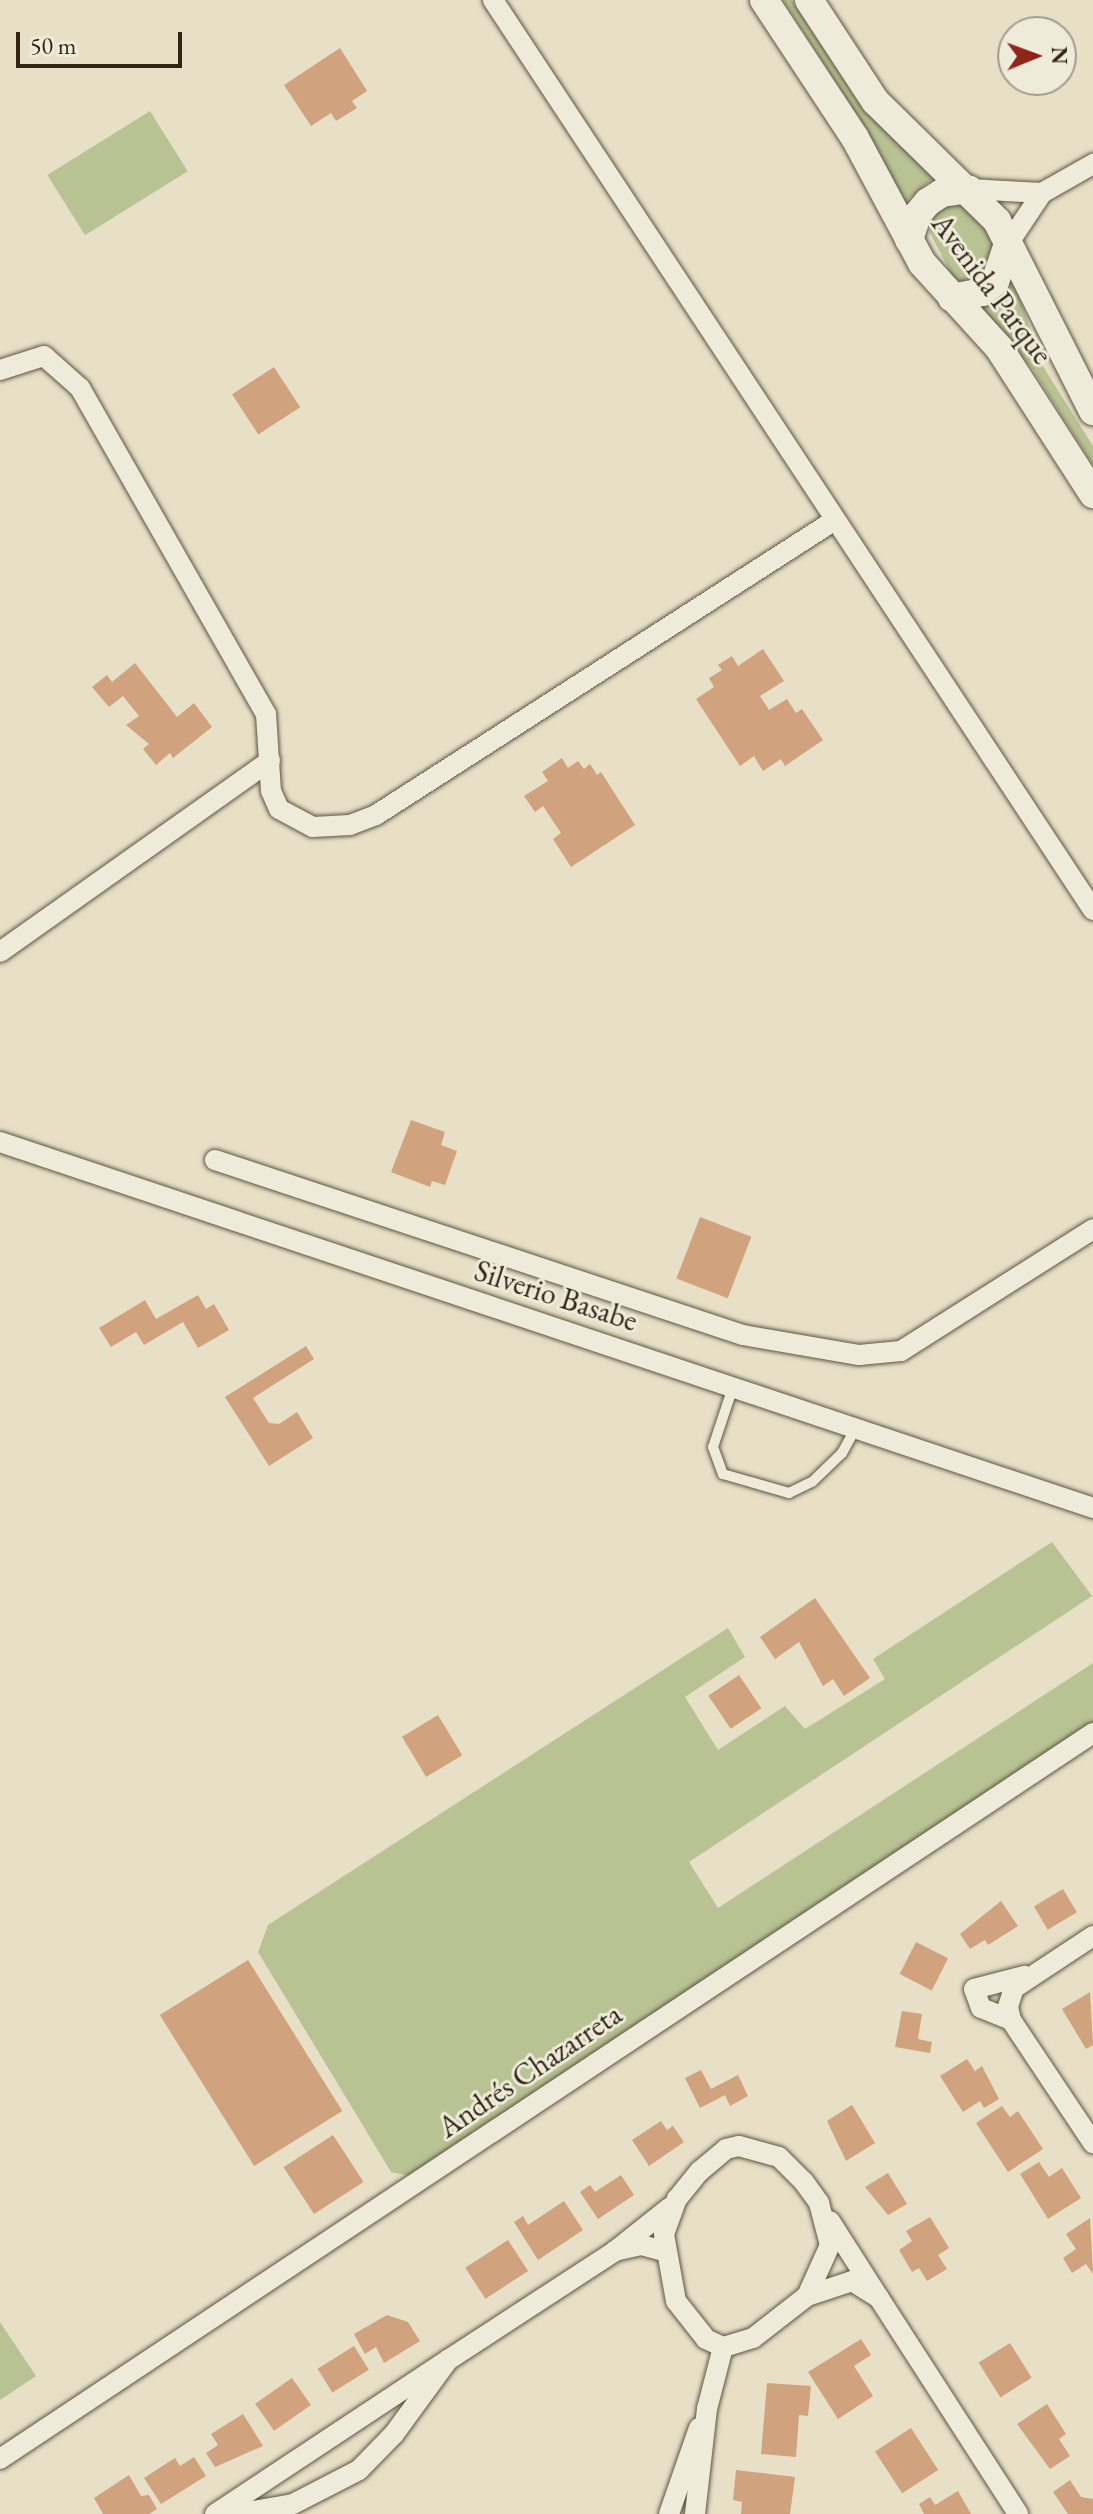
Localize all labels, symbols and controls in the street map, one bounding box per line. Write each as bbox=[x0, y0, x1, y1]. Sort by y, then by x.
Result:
scale bar bbox=[20, 16, 186, 66]
north arrow bbox=[997, 16, 1077, 96]
text: 50 m bbox=[30, 30, 77, 61]
text: N bbox=[1045, 46, 1074, 65]
street label: Avenida Parque bbox=[924, 207, 1060, 371]
street label: Silverio Basabe bbox=[470, 1253, 642, 1339]
street label: Andrés Chazarreta bbox=[431, 1996, 629, 2146]

